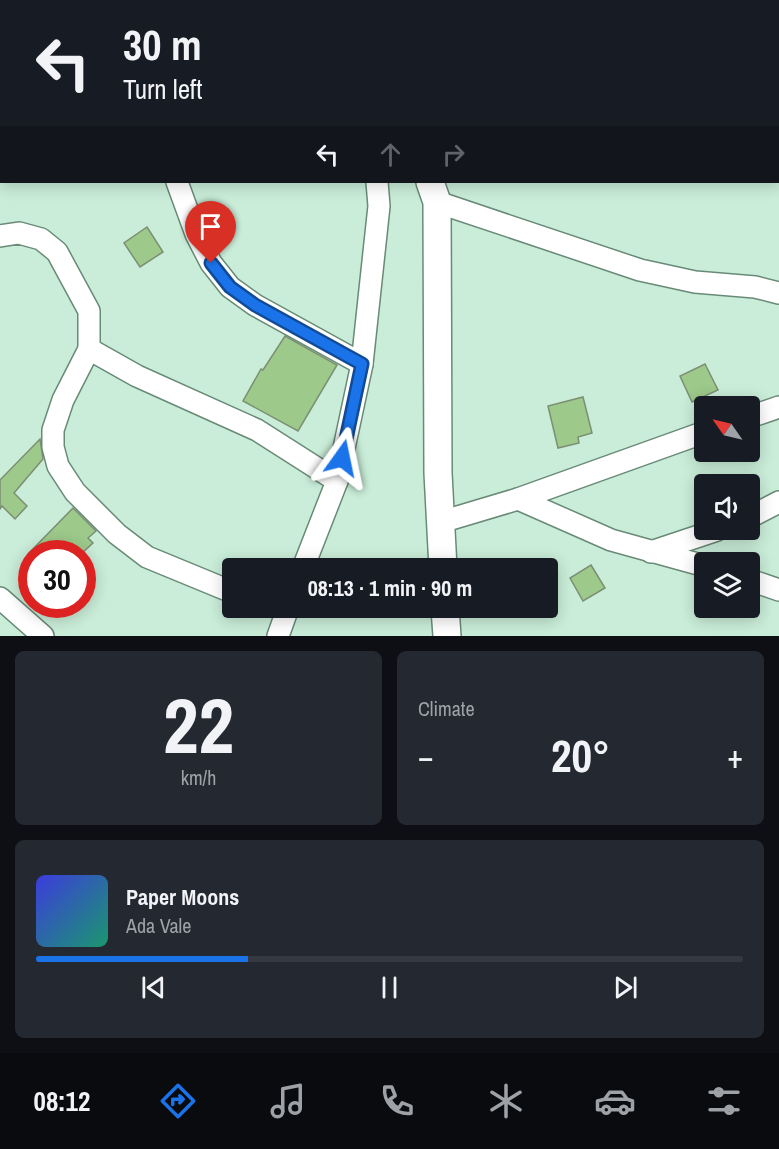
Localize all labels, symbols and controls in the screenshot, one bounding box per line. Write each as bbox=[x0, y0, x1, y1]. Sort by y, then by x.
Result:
text: 30 m bbox=[123, 17, 202, 73]
icon: left bbox=[24, 24, 102, 102]
text: Turn left bbox=[123, 71, 202, 107]
icon: left bbox=[311, 138, 344, 171]
icon: ahead bbox=[374, 138, 407, 171]
icon: right bbox=[437, 138, 470, 171]
pin bbox=[185, 201, 236, 263]
icon: arrive bbox=[194, 210, 227, 243]
north arrow bbox=[694, 396, 760, 462]
map controls bbox=[694, 396, 760, 618]
position arrow bbox=[310, 426, 374, 490]
button: sound bbox=[694, 474, 760, 540]
speed limit sign: 30 bbox=[18, 540, 96, 618]
button: layers bbox=[694, 552, 760, 618]
text: 08:13 · 1 min · 90 m bbox=[308, 573, 472, 603]
text: 22 bbox=[163, 672, 234, 777]
text: Climate bbox=[418, 695, 475, 722]
text: 20° bbox=[551, 725, 610, 786]
text: − bbox=[418, 734, 434, 778]
text: + bbox=[727, 734, 743, 778]
text: km/h bbox=[181, 764, 216, 791]
text: Paper Moons bbox=[126, 882, 239, 912]
text: Ada Vale bbox=[126, 912, 191, 939]
icon: previous bbox=[137, 971, 170, 1004]
icon: pause bbox=[373, 971, 406, 1004]
icon: next bbox=[609, 971, 642, 1004]
icon: directions bbox=[157, 1080, 199, 1122]
icon: music bbox=[267, 1080, 309, 1122]
icon: phone bbox=[376, 1080, 418, 1122]
icon: climate bbox=[485, 1080, 527, 1122]
icon: car bbox=[594, 1080, 636, 1122]
icon: filters bbox=[703, 1080, 745, 1122]
text: 08:12 bbox=[34, 1083, 90, 1119]

